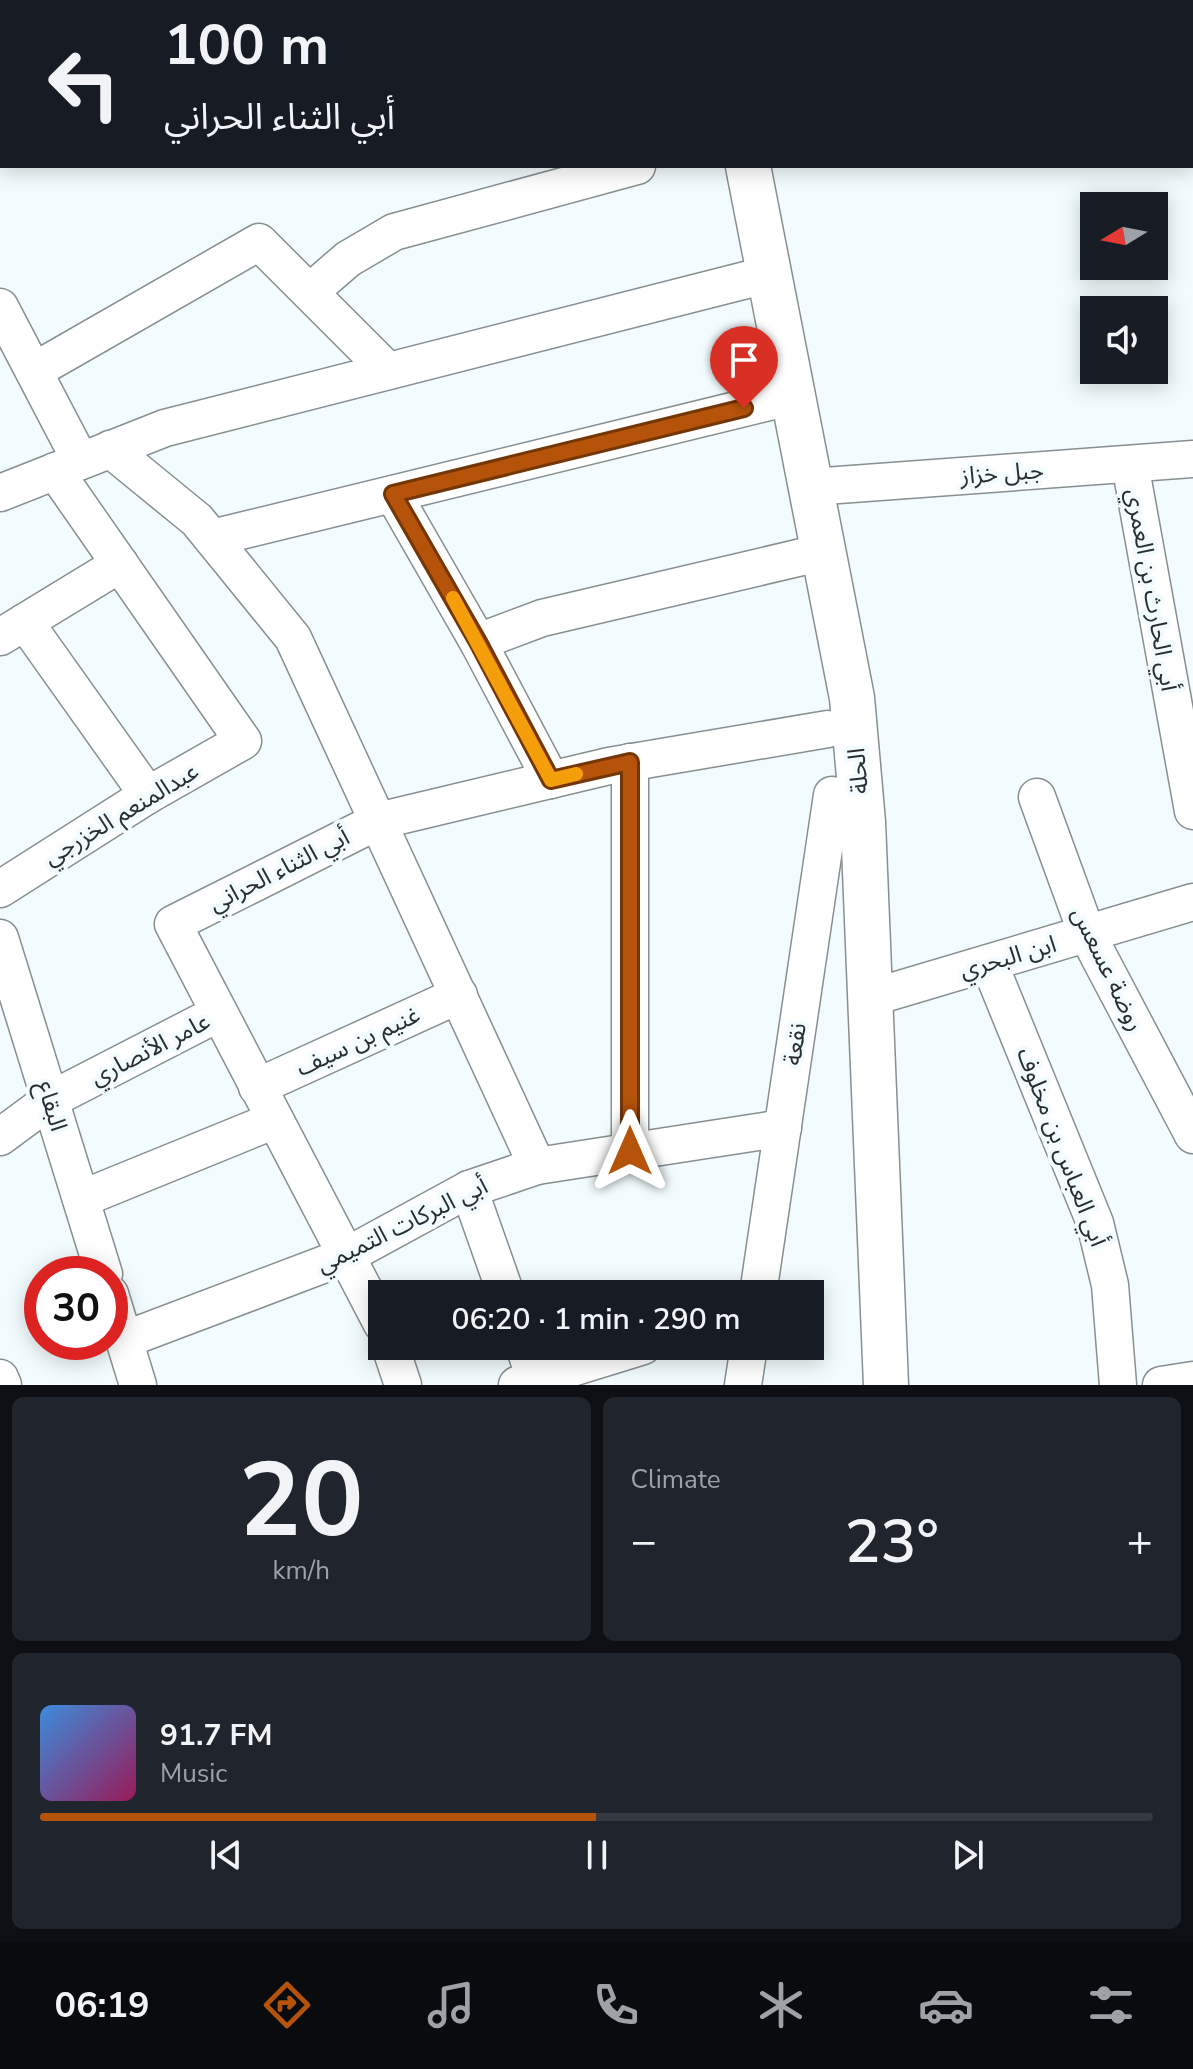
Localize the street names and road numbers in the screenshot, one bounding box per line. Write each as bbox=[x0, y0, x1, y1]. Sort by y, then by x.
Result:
street label: جبل خزاز bbox=[958, 454, 1045, 492]
street label: أبي الحارث بن العمري bbox=[1116, 486, 1186, 694]
street label: الحلة bbox=[840, 747, 876, 795]
street label: عبدالمنعم الخزرجي bbox=[37, 755, 206, 875]
street label: أبي الثناء الحراني bbox=[203, 821, 356, 922]
street label: روضة عسعس bbox=[1064, 902, 1152, 1036]
street label: ابن البحري bbox=[956, 928, 1061, 989]
street label: غنيم بن سيف bbox=[291, 998, 426, 1085]
street label: عامر الأنصاري bbox=[85, 1005, 216, 1095]
street label: نقعة bbox=[776, 1021, 814, 1067]
street label: أبي العباس بن مخلوف bbox=[1007, 1043, 1115, 1252]
street label: البقاع bbox=[28, 1077, 75, 1135]
street label: أبي البركات التميمي bbox=[311, 1170, 494, 1283]

